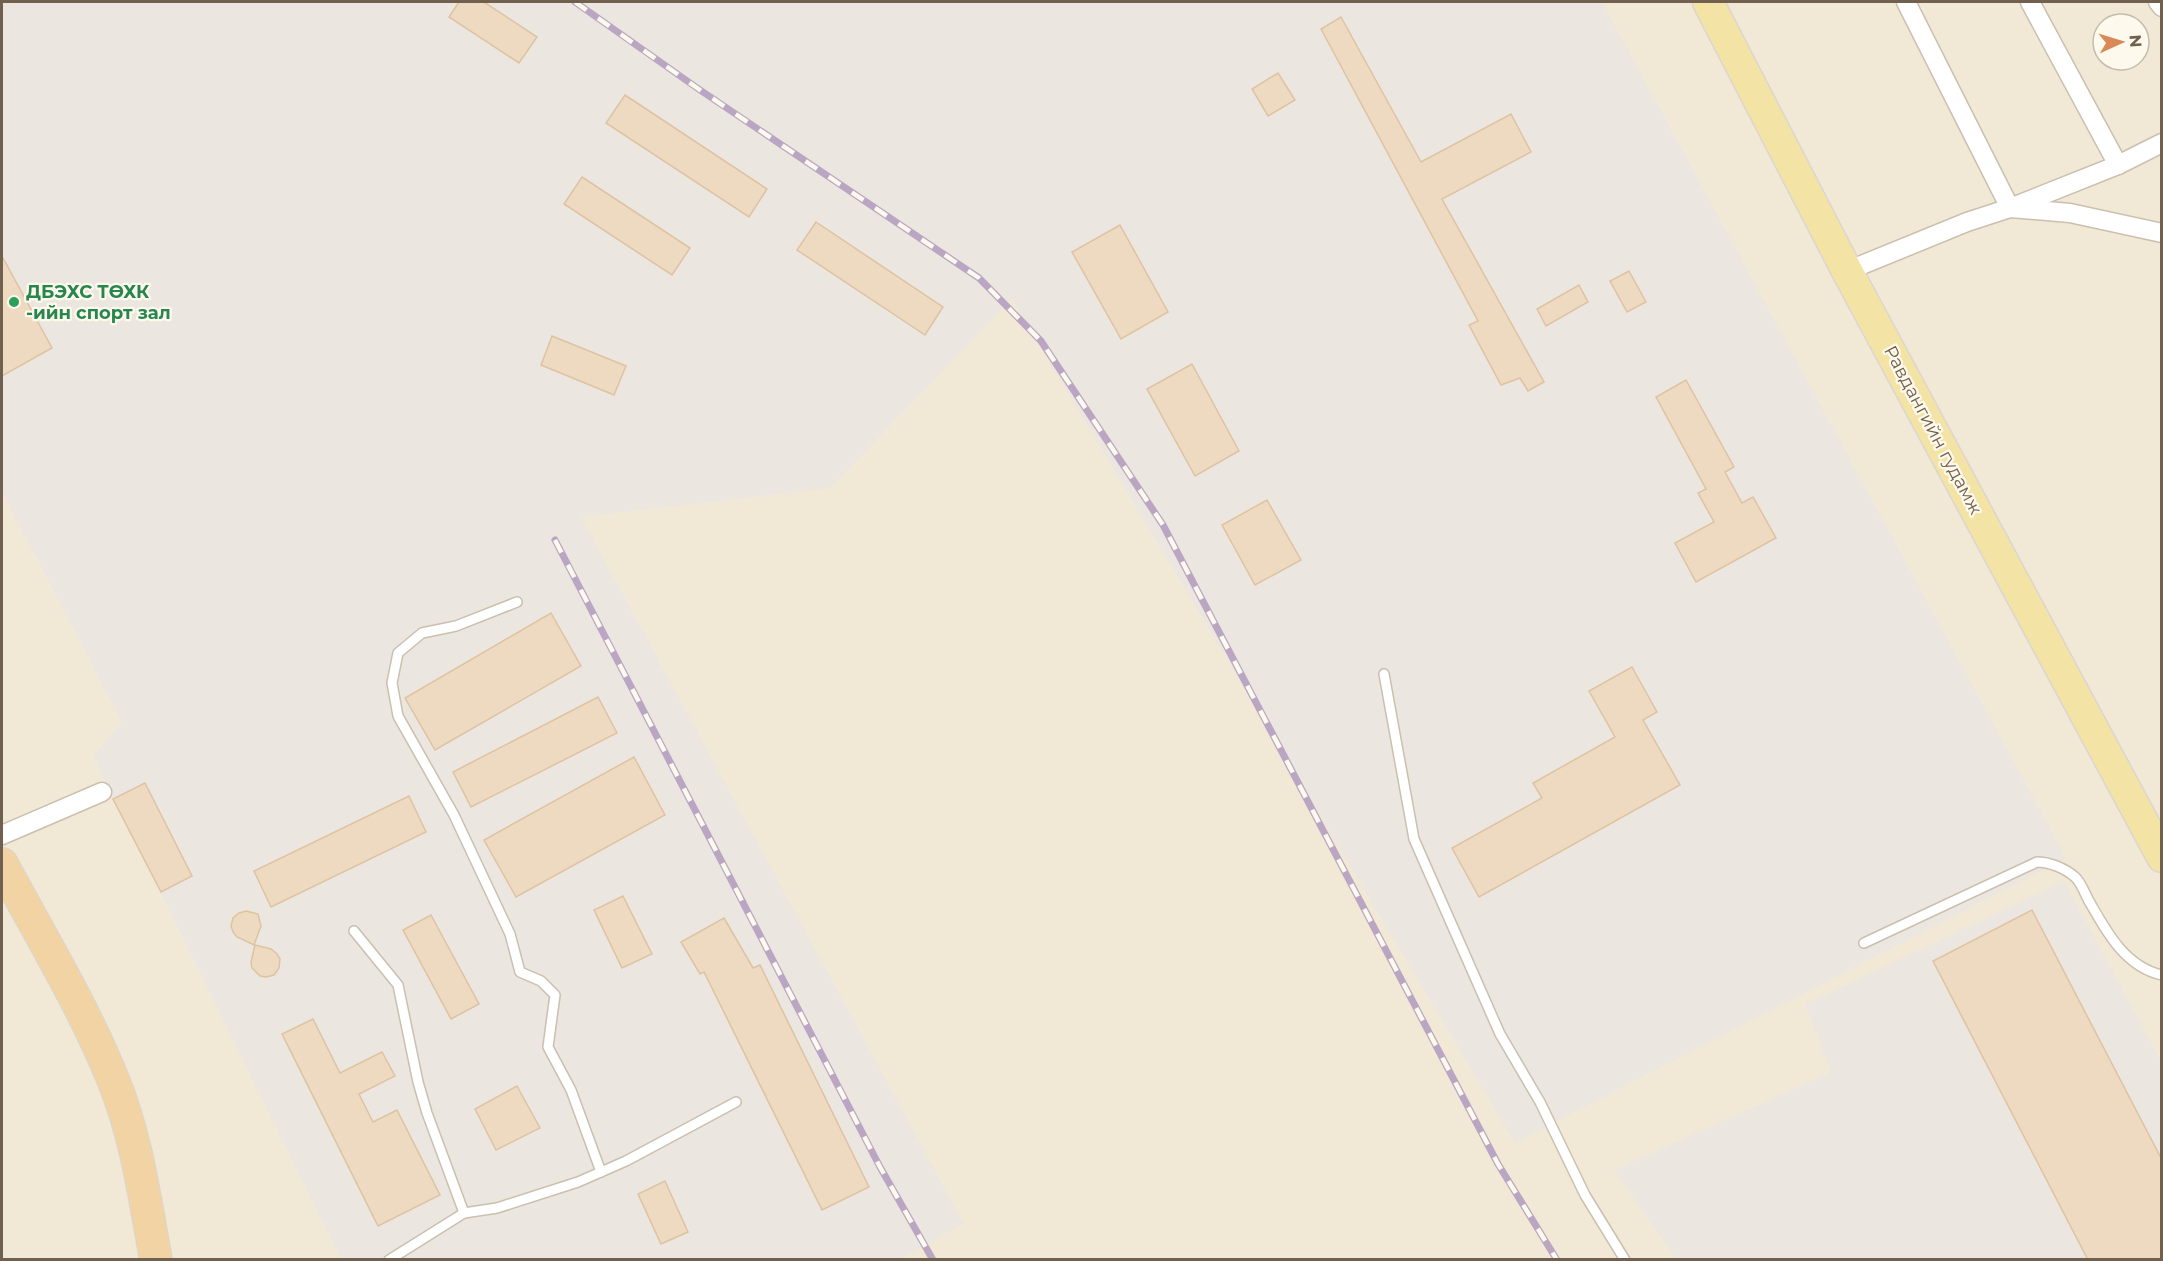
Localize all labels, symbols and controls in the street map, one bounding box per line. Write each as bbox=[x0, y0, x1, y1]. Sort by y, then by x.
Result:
north arrow bbox=[2091, 12, 2151, 72]
text: N bbox=[2126, 34, 2145, 48]
place label: ДБЭХС ТӨХК -ийн спорт зал bbox=[26, 281, 171, 324]
marker: ДБЭХС ТӨХК -ийн спорт зал bbox=[7, 295, 21, 309]
street label: Равдангийн гудамж bbox=[1879, 342, 1987, 518]

